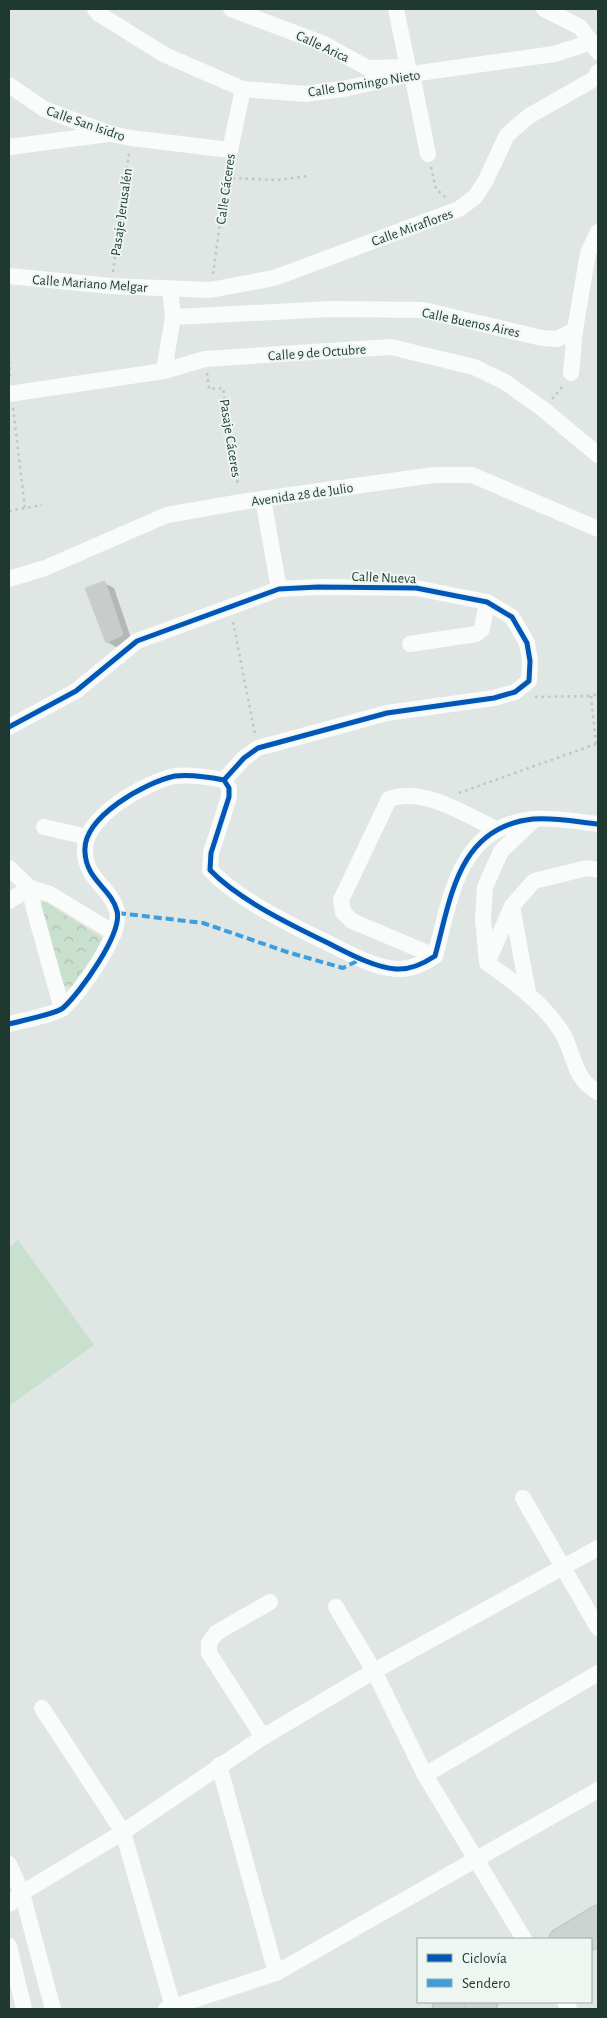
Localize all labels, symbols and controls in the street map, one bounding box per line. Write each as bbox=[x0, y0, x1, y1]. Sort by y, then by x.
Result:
street label: Calle Arica bbox=[294, 29, 352, 66]
street label: Calle Domingo Nieto bbox=[307, 68, 421, 100]
street label: Calle San Isidro bbox=[44, 104, 127, 144]
street label: Calle Cáceres bbox=[214, 153, 238, 225]
street label: Pasaje Jerusalén bbox=[109, 167, 135, 257]
street label: Calle Miraflores bbox=[370, 207, 455, 249]
street label: Calle Mariano Melgar bbox=[32, 273, 148, 295]
street label: Calle Buenos Aires bbox=[421, 306, 521, 340]
street label: Calle 9 de Octubre bbox=[268, 343, 367, 363]
street label: Pasaje Cáceres bbox=[217, 398, 243, 478]
street label: Avenida 28 de Julio bbox=[250, 481, 354, 509]
street label: Calle Nueva bbox=[351, 570, 417, 586]
legend bbox=[417, 1938, 592, 2003]
text: Ciclovía bbox=[462, 1951, 507, 1966]
text: Sendero bbox=[462, 1976, 510, 1991]

